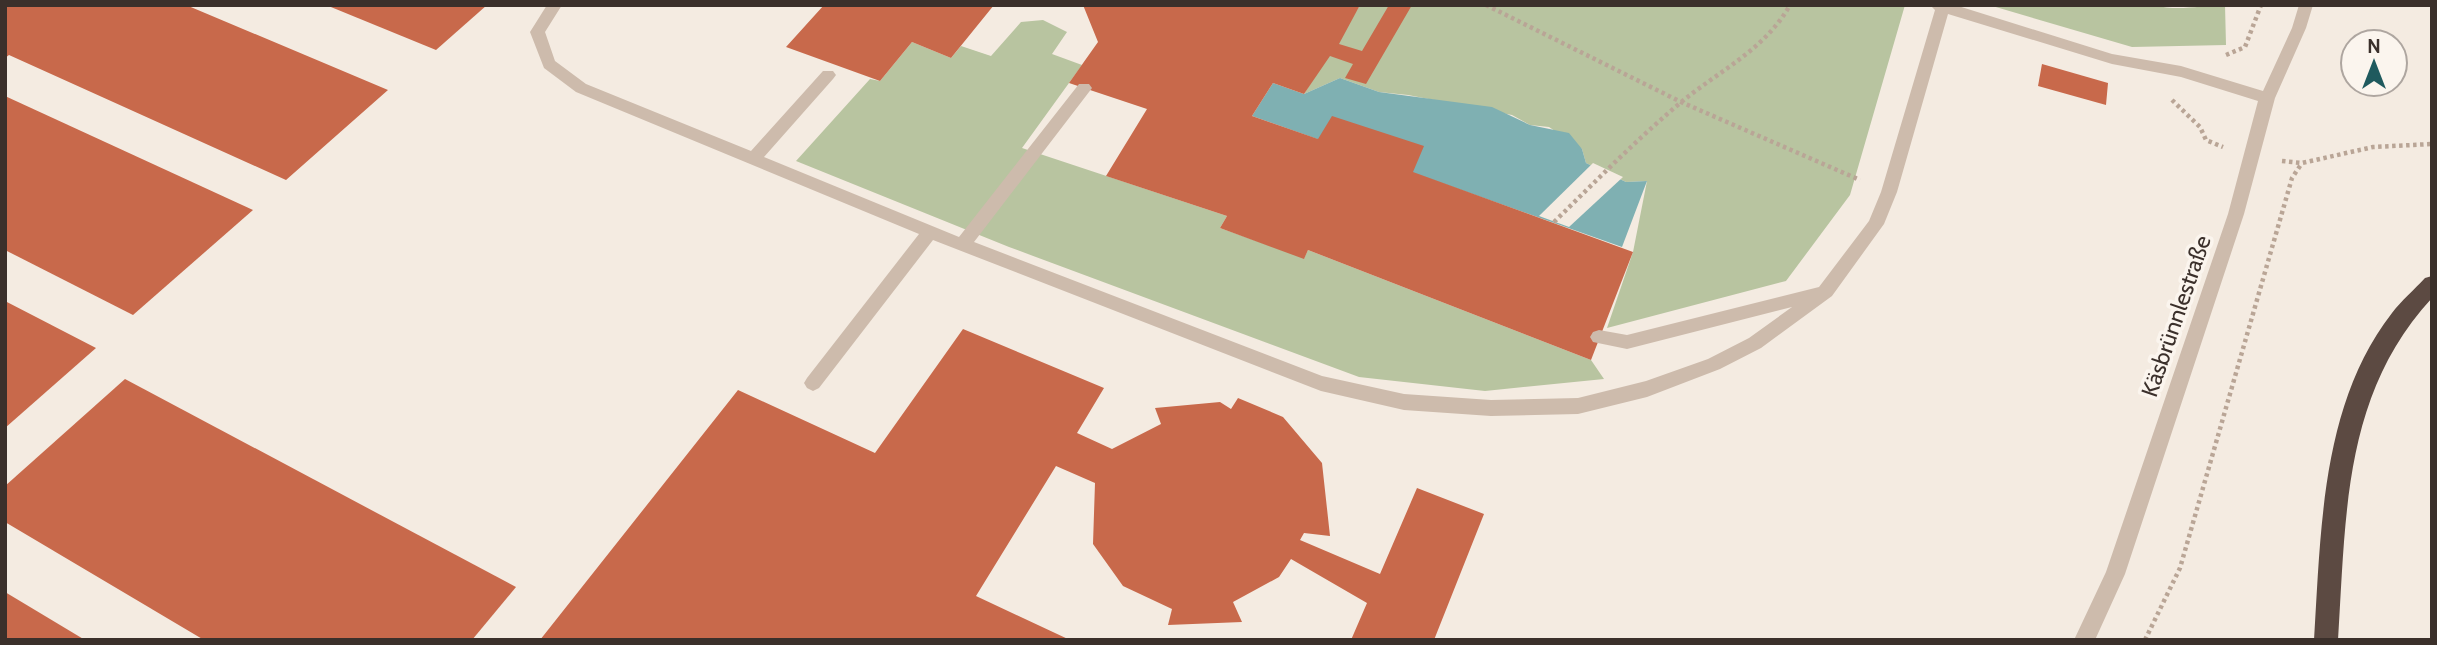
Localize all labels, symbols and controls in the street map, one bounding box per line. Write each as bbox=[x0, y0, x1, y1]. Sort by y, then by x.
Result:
north arrow bbox=[2339, 28, 2409, 98]
text: N bbox=[2367, 35, 2381, 58]
street label: Käsbrünnlestraße bbox=[2135, 231, 2217, 400]

